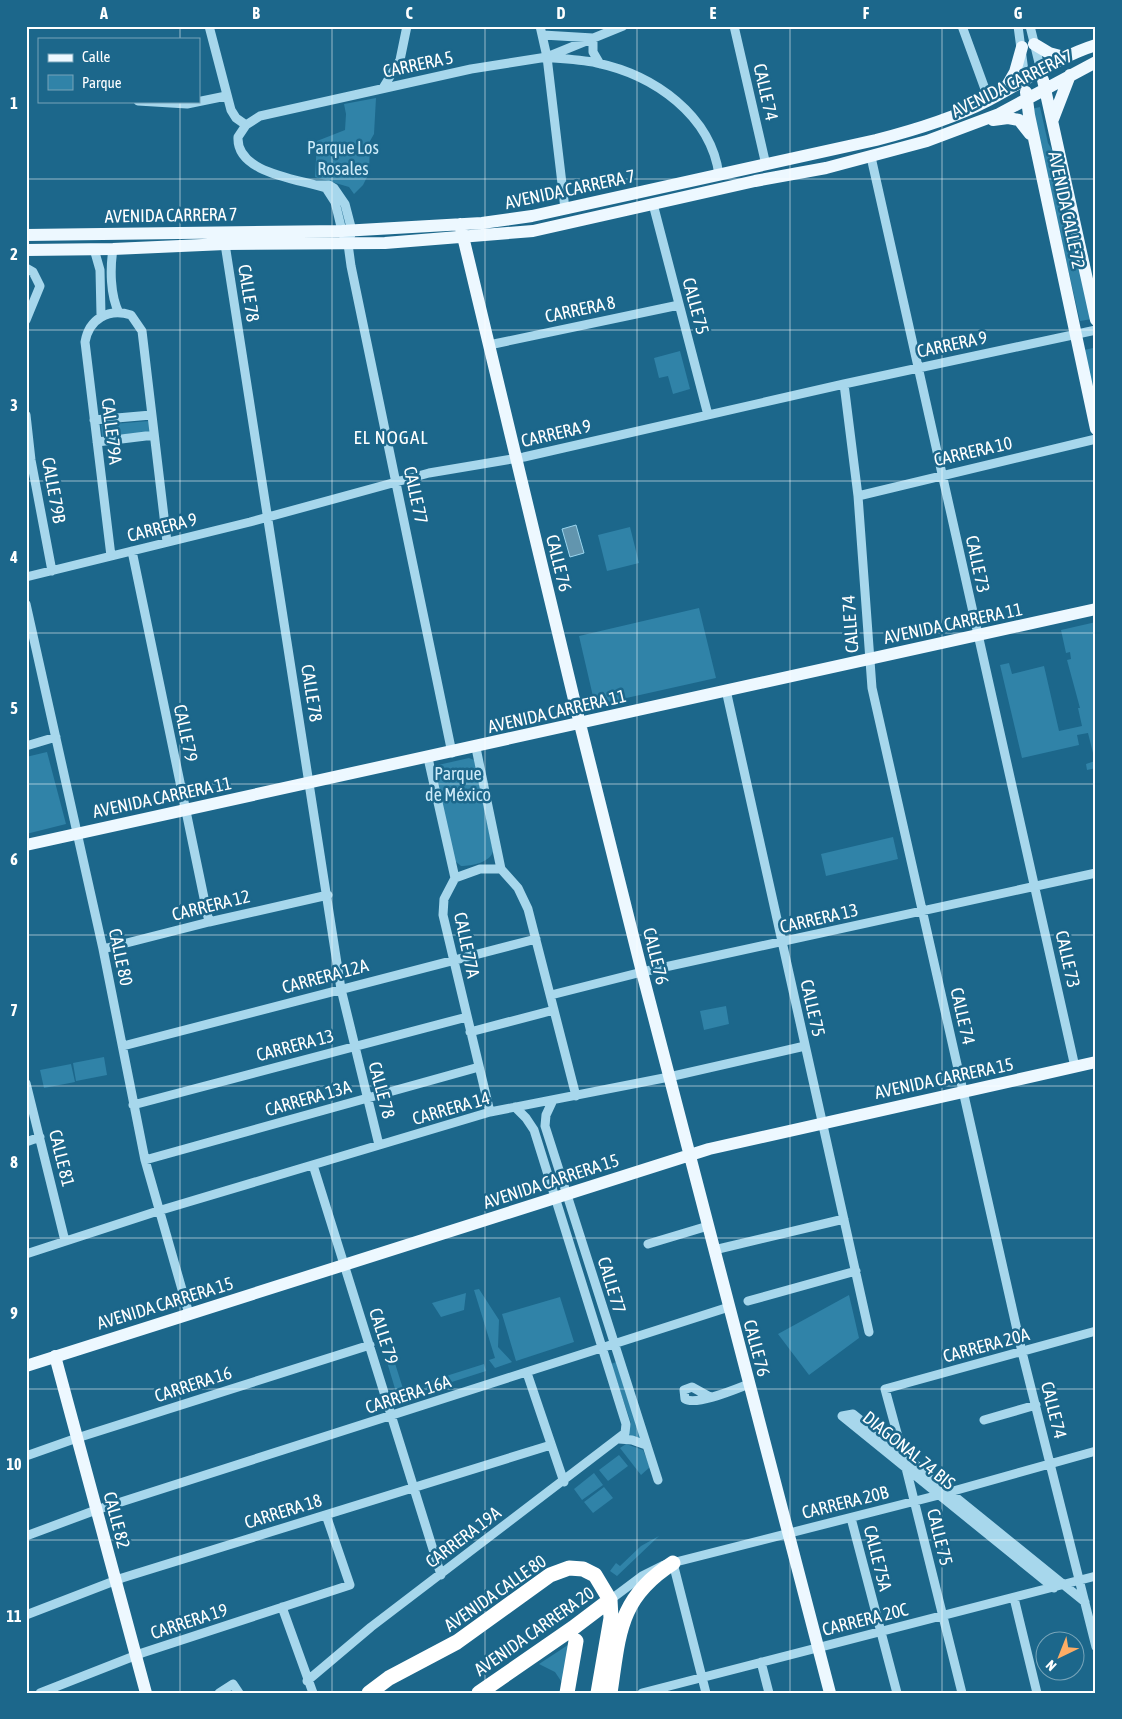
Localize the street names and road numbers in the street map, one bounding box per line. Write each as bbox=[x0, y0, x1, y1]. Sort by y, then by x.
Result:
street label: AVENIDA CARRERA 7 bbox=[948, 44, 1076, 122]
street label: CARRERA 5 bbox=[381, 46, 455, 82]
street label: CALLE 74 bbox=[749, 61, 783, 123]
street label: AVENIDA CALLE 72 bbox=[1044, 149, 1090, 271]
street label: AVENIDA CARRERA 7 bbox=[503, 165, 637, 213]
street label: AVENIDA CARRERA 7 bbox=[104, 203, 238, 227]
street label: CALLE 78 bbox=[234, 263, 264, 323]
street label: CALLE 75 bbox=[678, 275, 714, 337]
street label: CARRERA 8 bbox=[543, 291, 617, 327]
street label: CARRERA 9 bbox=[915, 326, 989, 362]
street label: CALLE 79A bbox=[98, 397, 127, 466]
street label: CARRERA 9 bbox=[519, 415, 593, 451]
street label: CARRERA 10 bbox=[932, 432, 1014, 470]
street label: CALLE 79B bbox=[38, 455, 70, 525]
street label: CALLE 77 bbox=[400, 464, 432, 526]
street label: CARRERA 9 bbox=[125, 508, 199, 546]
street label: CALLE 76 bbox=[542, 532, 576, 594]
street label: CALLE 73 bbox=[962, 533, 994, 595]
street label: CALLE 74 bbox=[838, 594, 862, 654]
street label: AVENIDA CARRERA 11 bbox=[882, 598, 1024, 648]
street label: CALLE 78 bbox=[297, 663, 327, 723]
street label: AVENIDA CARRERA 11 bbox=[486, 685, 628, 737]
street label: CALLE 79 bbox=[170, 702, 202, 764]
street label: AVENIDA CARRERA 11 bbox=[91, 772, 233, 822]
street label: CARRERA 12 bbox=[170, 885, 252, 925]
street label: CARRERA 13 bbox=[778, 899, 860, 937]
street label: CALLE 77A bbox=[450, 910, 484, 980]
street label: CALLE 76 bbox=[639, 925, 673, 987]
street label: CALLE 80 bbox=[105, 926, 137, 988]
street label: CALLE 73 bbox=[1051, 928, 1085, 990]
street label: CARRERA 12A bbox=[279, 954, 371, 998]
street label: CALLE 75 bbox=[796, 977, 830, 1039]
street label: CALLE 74 bbox=[946, 985, 980, 1047]
street label: CARRERA 13 bbox=[254, 1025, 336, 1065]
street label: AVENIDA CARRERA 15 bbox=[873, 1053, 1015, 1103]
street label: CALLE 78 bbox=[364, 1059, 400, 1121]
street label: CARRERA 13A bbox=[263, 1076, 354, 1120]
street label: CARRERA 14 bbox=[410, 1087, 492, 1129]
street label: CALLE 81 bbox=[45, 1127, 79, 1189]
street label: AVENIDA CARRERA 15 bbox=[481, 1149, 621, 1213]
street label: CALLE 77 bbox=[593, 1254, 631, 1316]
street label: AVENIDA CARRERA 15 bbox=[94, 1272, 236, 1334]
street label: CALLE 79 bbox=[365, 1305, 403, 1367]
street label: CALLE 76 bbox=[739, 1317, 775, 1379]
street label: CARRERA 20A bbox=[940, 1323, 1032, 1367]
street label: CARRERA 16 bbox=[152, 1362, 234, 1406]
street label: CARRERA 16A bbox=[363, 1370, 454, 1418]
street label: CALLE 74 bbox=[1037, 1379, 1071, 1441]
street label: DIAGONAL 74 BIS bbox=[859, 1406, 960, 1494]
street label: CARRERA 20B bbox=[800, 1481, 891, 1523]
street label: CALLE 82 bbox=[99, 1489, 135, 1551]
street label: CARRERA 18 bbox=[242, 1489, 324, 1533]
street label: CARRERA 19A bbox=[421, 1502, 505, 1572]
street label: CALLE 75 bbox=[923, 1506, 957, 1568]
street label: CALLE 75A bbox=[860, 1523, 896, 1593]
street label: AVENIDA CALLE 80 bbox=[440, 1550, 550, 1636]
street label: AVENIDA CARRERA 20 bbox=[470, 1582, 598, 1680]
street label: CARRERA 20C bbox=[820, 1598, 910, 1640]
street label: CARRERA 19 bbox=[148, 1599, 230, 1643]

